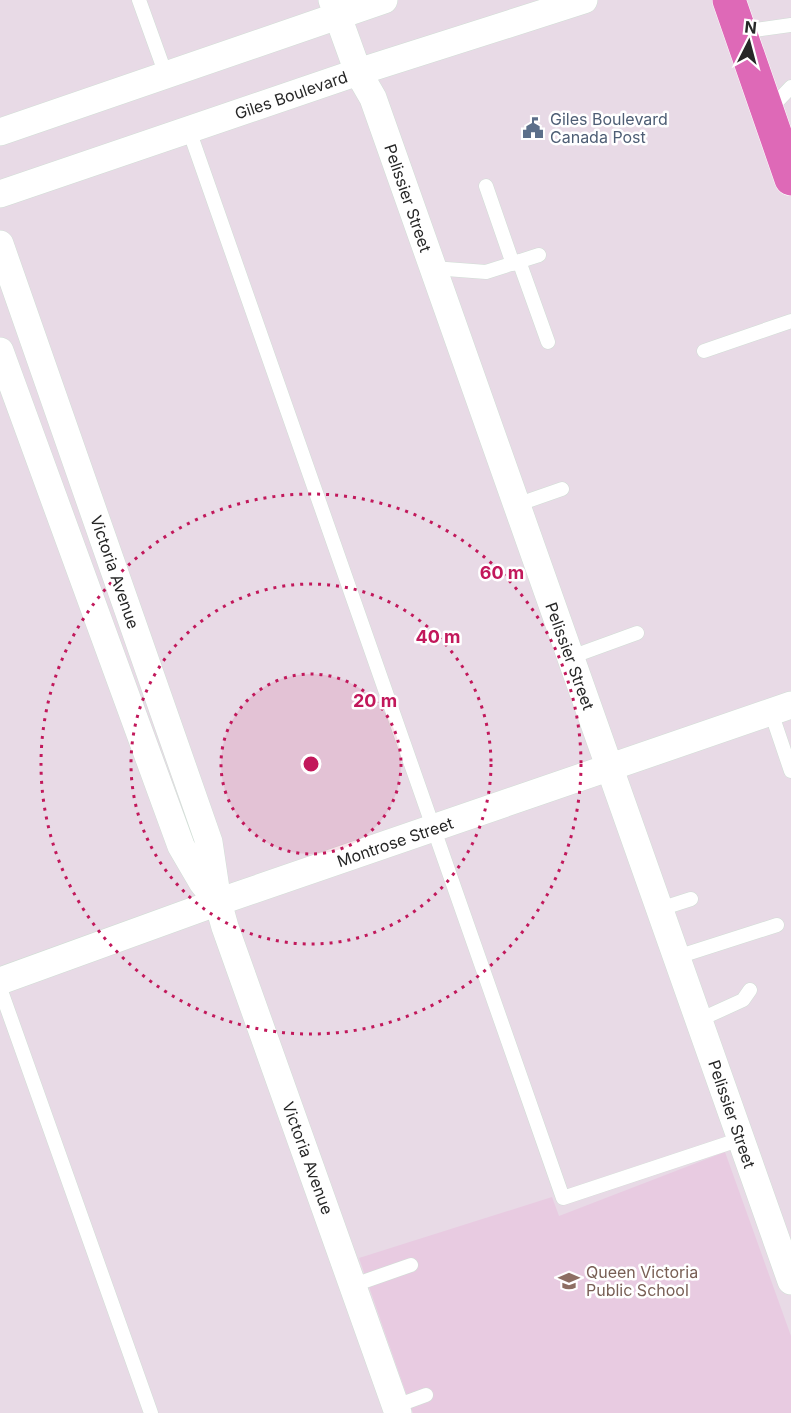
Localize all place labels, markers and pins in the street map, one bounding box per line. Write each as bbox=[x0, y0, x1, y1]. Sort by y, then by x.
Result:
place label: Giles Boulevard Canada Post bbox=[550, 109, 668, 147]
public building icon: Giles Boulevard Canada Post bbox=[521, 116, 545, 140]
centre of rings bbox=[301, 754, 321, 774]
place label: Queen Victoria Public School bbox=[586, 1262, 698, 1300]
school or university icon: Queen Victoria Public School bbox=[557, 1269, 581, 1293]

